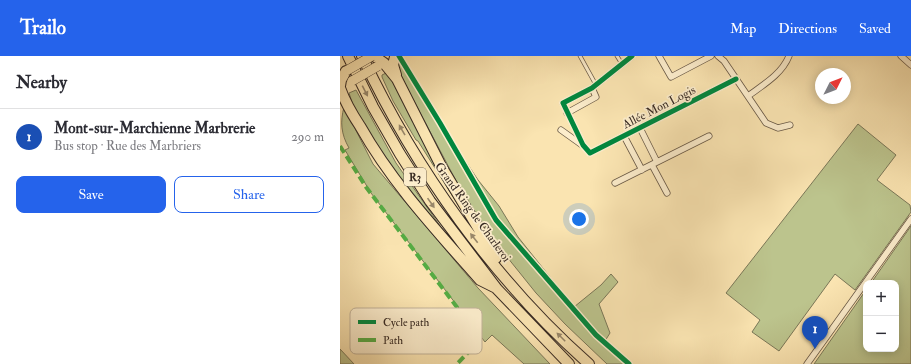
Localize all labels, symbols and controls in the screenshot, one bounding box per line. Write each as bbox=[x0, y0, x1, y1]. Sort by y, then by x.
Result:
text: Trailo bbox=[20, 16, 66, 40]
text: Map bbox=[730, 20, 756, 37]
text: Directions bbox=[778, 20, 837, 37]
text: Saved bbox=[859, 20, 891, 37]
north arrow bbox=[815, 68, 851, 104]
text: Nearby bbox=[16, 72, 67, 93]
street label: Allée Mon Logis bbox=[619, 83, 698, 133]
one-way arrow bbox=[362, 85, 368, 97]
text: Mont-sur-Marchienne Marbrerie bbox=[54, 119, 255, 138]
one-way arrow bbox=[398, 124, 405, 136]
text: 1 bbox=[27, 129, 31, 145]
text: 290 m bbox=[291, 129, 324, 145]
text: Bus stop · Rue des Marbriers bbox=[54, 138, 201, 154]
street label: Grand Ring de Charleroi bbox=[431, 159, 514, 265]
road number: R3 bbox=[404, 168, 426, 186]
button: Save bbox=[16, 176, 166, 213]
button: Share bbox=[174, 176, 324, 213]
one-way arrow bbox=[427, 197, 435, 208]
your location bbox=[569, 209, 589, 229]
one-way arrow bbox=[470, 233, 478, 244]
map controls bbox=[863, 280, 899, 352]
button: + bbox=[863, 280, 899, 316]
legend bbox=[350, 308, 482, 354]
text: Cycle path bbox=[383, 316, 429, 330]
pin: 1 bbox=[802, 316, 828, 349]
button: − bbox=[863, 316, 899, 352]
one-way arrow bbox=[556, 332, 566, 342]
text: Path bbox=[383, 334, 403, 347]

